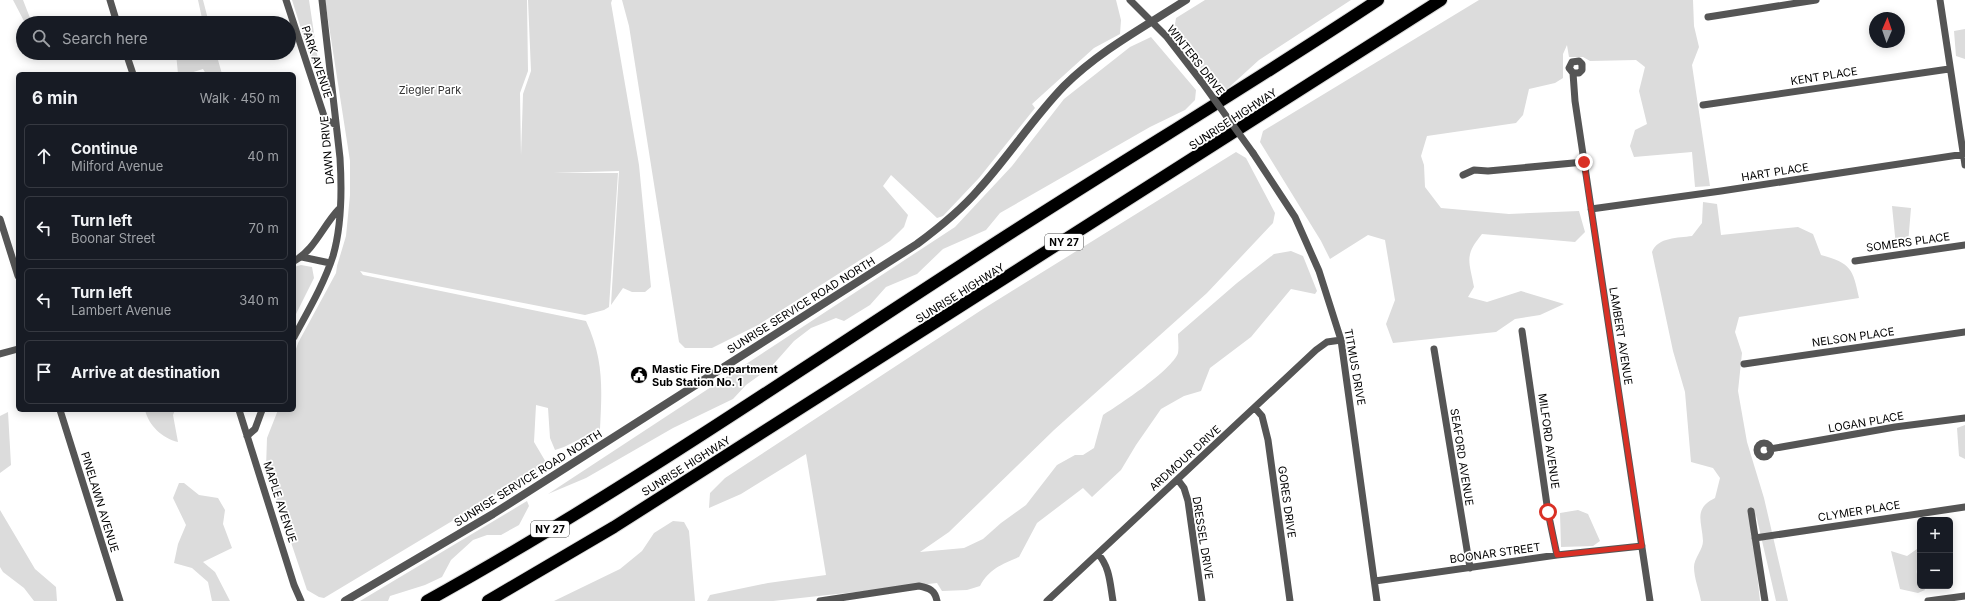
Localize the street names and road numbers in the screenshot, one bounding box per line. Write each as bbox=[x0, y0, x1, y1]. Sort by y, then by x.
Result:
street label: WINTERS DRIVE bbox=[1164, 22, 1228, 98]
street label: PARK AVENUE bbox=[299, 24, 335, 100]
street label: KENT PLACE bbox=[1790, 64, 1858, 88]
street label: SUNRISE HIGHWAY bbox=[1186, 85, 1280, 153]
street label: DAWN DRIVE bbox=[317, 115, 337, 185]
street label: HART PLACE bbox=[1740, 160, 1810, 184]
street label: SOMERS PLACE bbox=[1865, 229, 1951, 255]
road number: NY 27 bbox=[1045, 234, 1083, 250]
street label: SUNRISE SERVICE ROAD NORTH bbox=[724, 253, 878, 357]
street label: SUNRISE HIGHWAY bbox=[913, 260, 1008, 326]
street label: LAMBERT AVENUE bbox=[1606, 286, 1636, 386]
street label: NELSON PLACE bbox=[1811, 324, 1895, 350]
street label: TITMUS DRIVE bbox=[1341, 328, 1369, 406]
street label: MILFORD AVENUE bbox=[1535, 392, 1563, 490]
street label: SEAFORD AVENUE bbox=[1447, 407, 1477, 507]
street label: LOGAN PLACE bbox=[1827, 408, 1905, 436]
street label: ARDMOUR DRIVE bbox=[1146, 422, 1224, 494]
street label: SUNRISE SERVICE ROAD NORTH bbox=[451, 426, 605, 530]
street label: SUNRISE HIGHWAY bbox=[639, 433, 734, 499]
street label: PINELAWN AVENUE bbox=[78, 450, 122, 554]
street label: MAPLE AVENUE bbox=[260, 460, 300, 544]
street label: GORES DRIVE bbox=[1275, 465, 1299, 539]
street label: DRESSEL DRIVE bbox=[1190, 495, 1216, 581]
street label: CLYMER PLACE bbox=[1817, 498, 1901, 524]
road number: NY 27 bbox=[531, 521, 569, 537]
street label: BOONAR STREET bbox=[1449, 540, 1541, 566]

